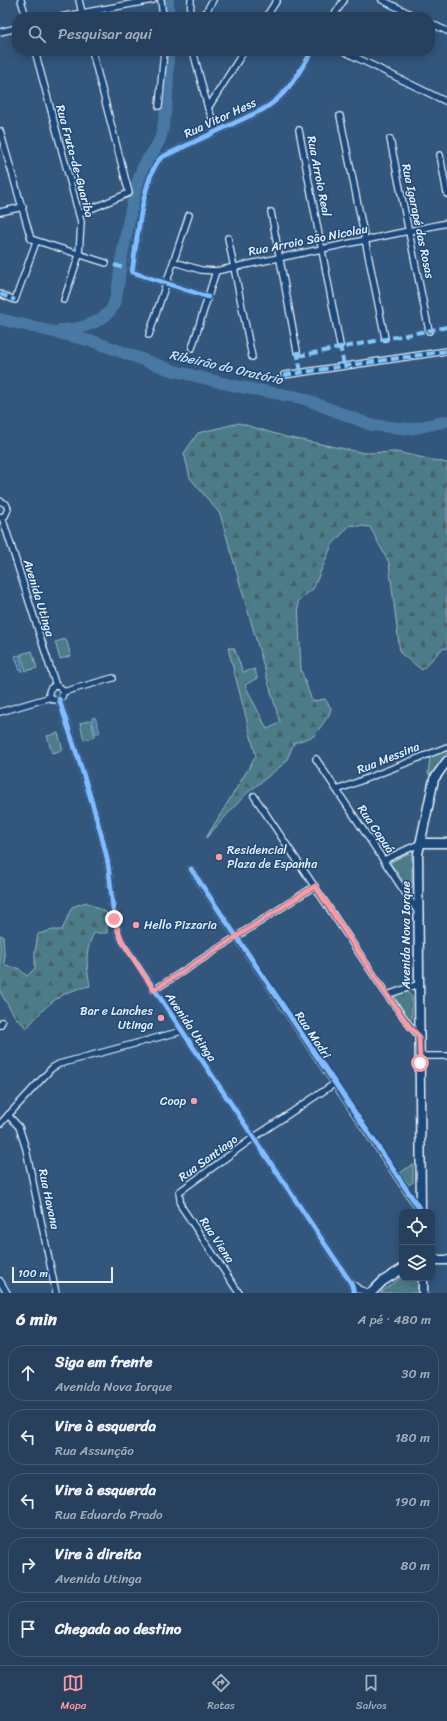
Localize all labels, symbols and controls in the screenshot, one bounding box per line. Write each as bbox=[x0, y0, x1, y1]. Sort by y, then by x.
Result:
search box bbox=[12, 12, 435, 56]
text: Pesquisar aqui bbox=[58, 21, 152, 47]
icon: search bbox=[26, 23, 48, 45]
street label: Rua Vitor Hess bbox=[180, 91, 260, 144]
street label: Rua Fruta-de-Guariba bbox=[49, 102, 101, 220]
street label: Rua Arroio Real bbox=[300, 134, 338, 219]
street label: Rua Igarapé das Rosas bbox=[395, 162, 441, 281]
street label: Rua Arroio São Nicolau bbox=[246, 218, 370, 262]
water label: Ribeirão do Oratório bbox=[167, 343, 286, 392]
street label: Avenida Utinga bbox=[17, 556, 61, 640]
street label: Rua Messina bbox=[353, 735, 424, 781]
street label: Rua Capuá bbox=[351, 800, 401, 858]
place label: Residencial Plaza de Espanha bbox=[227, 839, 318, 875]
marker: Residencial Plaza de Espanha bbox=[214, 852, 224, 862]
street label: Avenida Nova Iorque bbox=[395, 881, 417, 990]
route end bbox=[105, 910, 123, 928]
place label: Hello Pizzaria bbox=[144, 914, 217, 936]
marker: Hello Pizzaria bbox=[131, 920, 141, 930]
street label: Avenida Utinga bbox=[159, 987, 223, 1067]
place label: Bar e Lanches Utinga bbox=[80, 1000, 154, 1036]
street label: Rua Madri bbox=[289, 1007, 338, 1064]
marker: Bar e Lanches Utinga bbox=[156, 1013, 166, 1023]
route start bbox=[411, 1054, 429, 1072]
place label: Coop bbox=[160, 1090, 187, 1112]
marker: Coop bbox=[189, 1096, 199, 1106]
street label: Rua Santiago bbox=[173, 1129, 243, 1187]
street label: Rua Havana bbox=[32, 1167, 66, 1232]
map controls bbox=[399, 1209, 435, 1281]
button: locate bbox=[399, 1209, 435, 1245]
street label: Rua Viena bbox=[193, 1212, 241, 1268]
button: layers bbox=[399, 1245, 435, 1281]
text: 100 m bbox=[18, 1264, 48, 1283]
scale bar bbox=[12, 1265, 113, 1284]
text: 6 min bbox=[16, 1304, 57, 1334]
text: A pé · 480 m bbox=[358, 1308, 431, 1331]
text: Siga em frente bbox=[55, 1349, 152, 1375]
icon: ahead bbox=[17, 1362, 39, 1384]
text: 30 m bbox=[401, 1362, 430, 1385]
text: Avenida Nova Iorque bbox=[55, 1375, 172, 1398]
text: Vire à esquerda bbox=[55, 1413, 156, 1439]
icon: left bbox=[17, 1426, 39, 1448]
text: 180 m bbox=[395, 1426, 430, 1449]
text: Rua Assunção bbox=[55, 1439, 134, 1462]
text: Vire à esquerda bbox=[55, 1477, 156, 1503]
icon: left bbox=[17, 1490, 39, 1512]
text: 190 m bbox=[395, 1490, 430, 1513]
text: Rua Eduardo Prado bbox=[55, 1503, 163, 1526]
text: Vire à direita bbox=[55, 1541, 141, 1567]
icon: right bbox=[17, 1554, 39, 1576]
text: 80 m bbox=[401, 1554, 430, 1577]
text: Avenida Utinga bbox=[55, 1567, 142, 1590]
text: Chegada ao destino bbox=[55, 1616, 181, 1642]
icon: arrive bbox=[17, 1618, 39, 1640]
tab: Mapa bbox=[60, 1672, 86, 1715]
tab: Rotas bbox=[207, 1672, 235, 1715]
tab: Salvos bbox=[356, 1672, 387, 1715]

